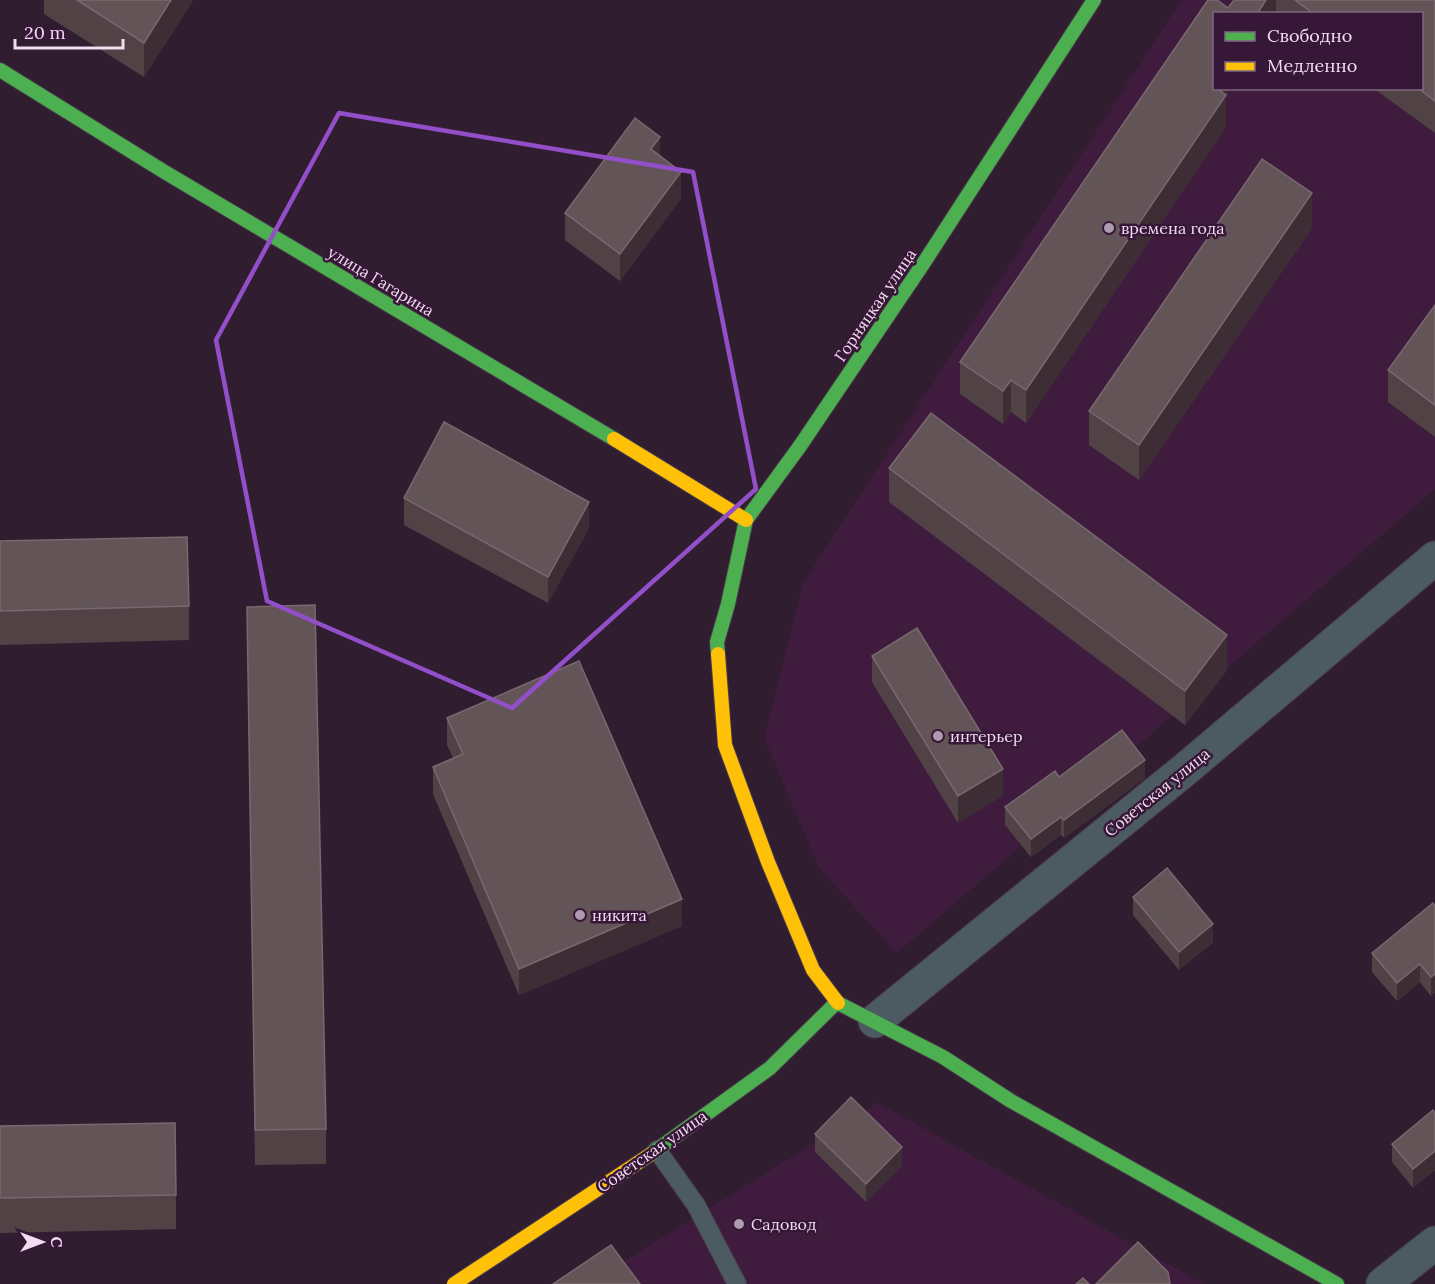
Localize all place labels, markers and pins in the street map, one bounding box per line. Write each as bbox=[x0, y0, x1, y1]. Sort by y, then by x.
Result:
place label: времена года bbox=[1121, 218, 1225, 238]
marker: времена года bbox=[1102, 221, 1116, 235]
place label: интерьер bbox=[950, 726, 1022, 746]
marker: интерьер bbox=[931, 729, 945, 743]
place label: никита bbox=[592, 905, 647, 925]
marker: никита bbox=[573, 908, 587, 922]
place label: Садовод bbox=[751, 1214, 817, 1234]
marker: Садовод bbox=[732, 1217, 746, 1231]

